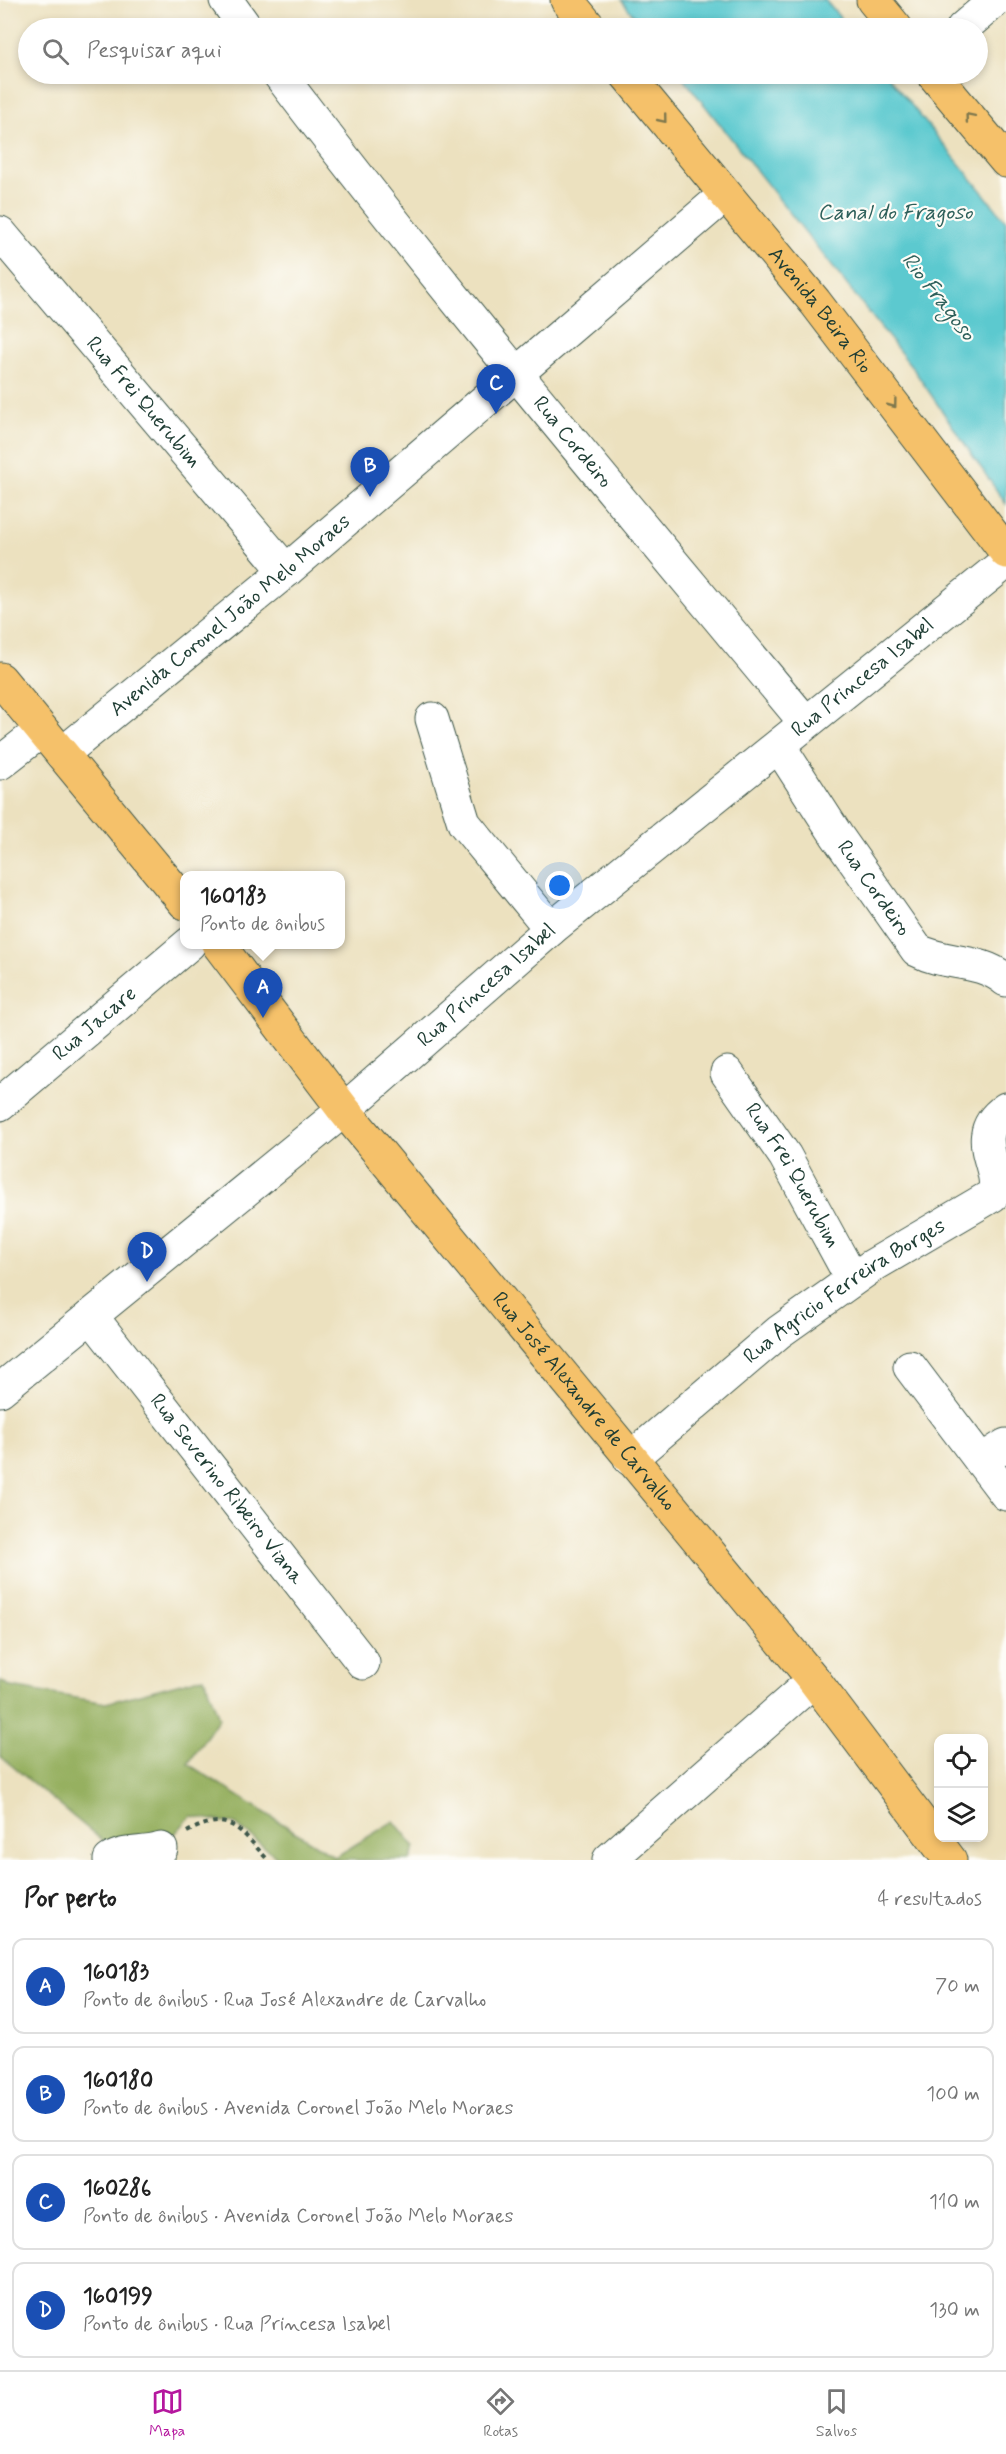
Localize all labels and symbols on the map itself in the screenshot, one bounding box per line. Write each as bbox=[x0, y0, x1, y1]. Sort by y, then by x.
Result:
one-way arrow bbox=[656, 112, 667, 123]
one-way arrow bbox=[966, 113, 977, 124]
water label: Canal do Fragoso bbox=[817, 199, 974, 228]
street label: Avenida Beira Rio bbox=[761, 241, 879, 380]
water label: Rio Fragoso bbox=[893, 247, 982, 349]
street label: Rua Frei Querubim bbox=[79, 330, 207, 474]
pin: C bbox=[476, 364, 516, 414]
street label: Rua Cordeiro bbox=[526, 390, 619, 494]
one-way arrow bbox=[885, 397, 896, 408]
pin: B bbox=[350, 448, 389, 497]
street label: Avenida Coronel João Melo Moraes bbox=[104, 508, 357, 723]
street label: Rua Princesa Isabel bbox=[786, 611, 940, 744]
street label: Rua Cordeiro bbox=[830, 835, 917, 942]
your location bbox=[545, 871, 574, 900]
street label: Rua Princesa Isabel bbox=[411, 917, 562, 1054]
pin: A bbox=[244, 968, 282, 1018]
street label: Rua Jacare bbox=[47, 980, 143, 1068]
street label: Rua Frei Querubim bbox=[738, 1097, 847, 1253]
street label: Rua Agricio Ferreira Borges bbox=[737, 1212, 951, 1370]
pin: D bbox=[128, 1232, 166, 1282]
street label: Rua José Alexandre de Carvalho bbox=[486, 1286, 683, 1517]
street label: Rua Severino Ribeiro Viana bbox=[143, 1388, 311, 1591]

